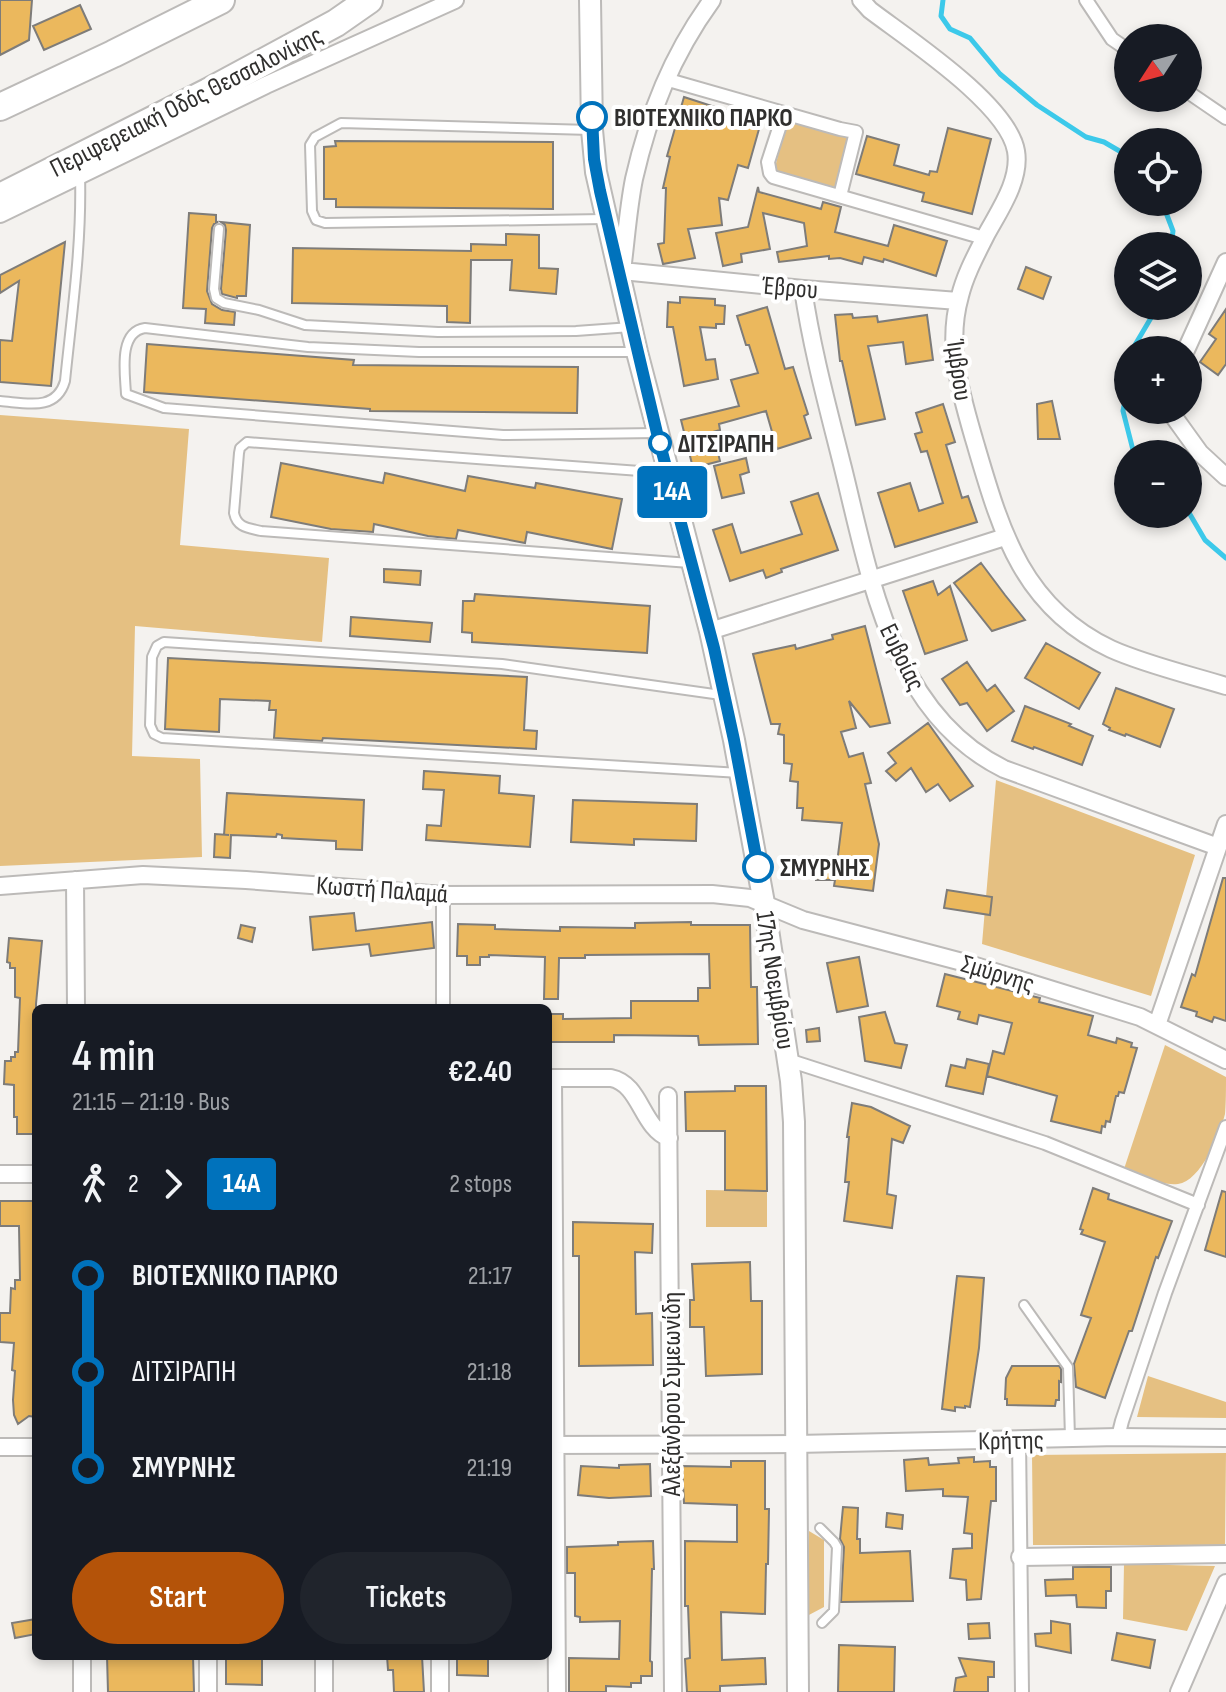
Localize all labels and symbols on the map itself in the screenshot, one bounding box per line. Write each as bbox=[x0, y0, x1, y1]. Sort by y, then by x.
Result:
street label: Περιφερειακή Οδός Θεσσαλονίκης bbox=[45, 20, 328, 185]
north arrow bbox=[1114, 24, 1202, 112]
marker: ΒΙΟΤΕΧΝΙΚΟ ΠΑΡΚΟ bbox=[577, 102, 607, 132]
place label: ΒΙΟΤΕΧΝΙΚΟ ΠΑΡΚΟ bbox=[614, 103, 793, 134]
street label: Έβρου bbox=[760, 271, 819, 306]
street label: Ίμβρου bbox=[939, 337, 978, 403]
place label: ΔΙΤΣΙΡΑΠΗ bbox=[678, 429, 775, 460]
marker: ΔΙΤΣΙΡΑΠΗ bbox=[649, 432, 671, 454]
line badge: 14Α bbox=[626, 466, 718, 518]
street label: Ευβοίας bbox=[872, 619, 931, 696]
marker: ΣΜΥΡΝΗΣ bbox=[743, 852, 773, 882]
place label: ΣΜΥΡΝΗΣ bbox=[780, 853, 870, 884]
street label: Κωστή Παλαμά bbox=[315, 870, 449, 911]
street label: 17ης Νοεμβρίου bbox=[748, 909, 801, 1052]
street label: Σμύρνης bbox=[957, 949, 1038, 1000]
street label: Αλεξάνδρου Συμεωνίδη bbox=[657, 1292, 688, 1497]
street label: Κρήτης bbox=[978, 1425, 1044, 1458]

